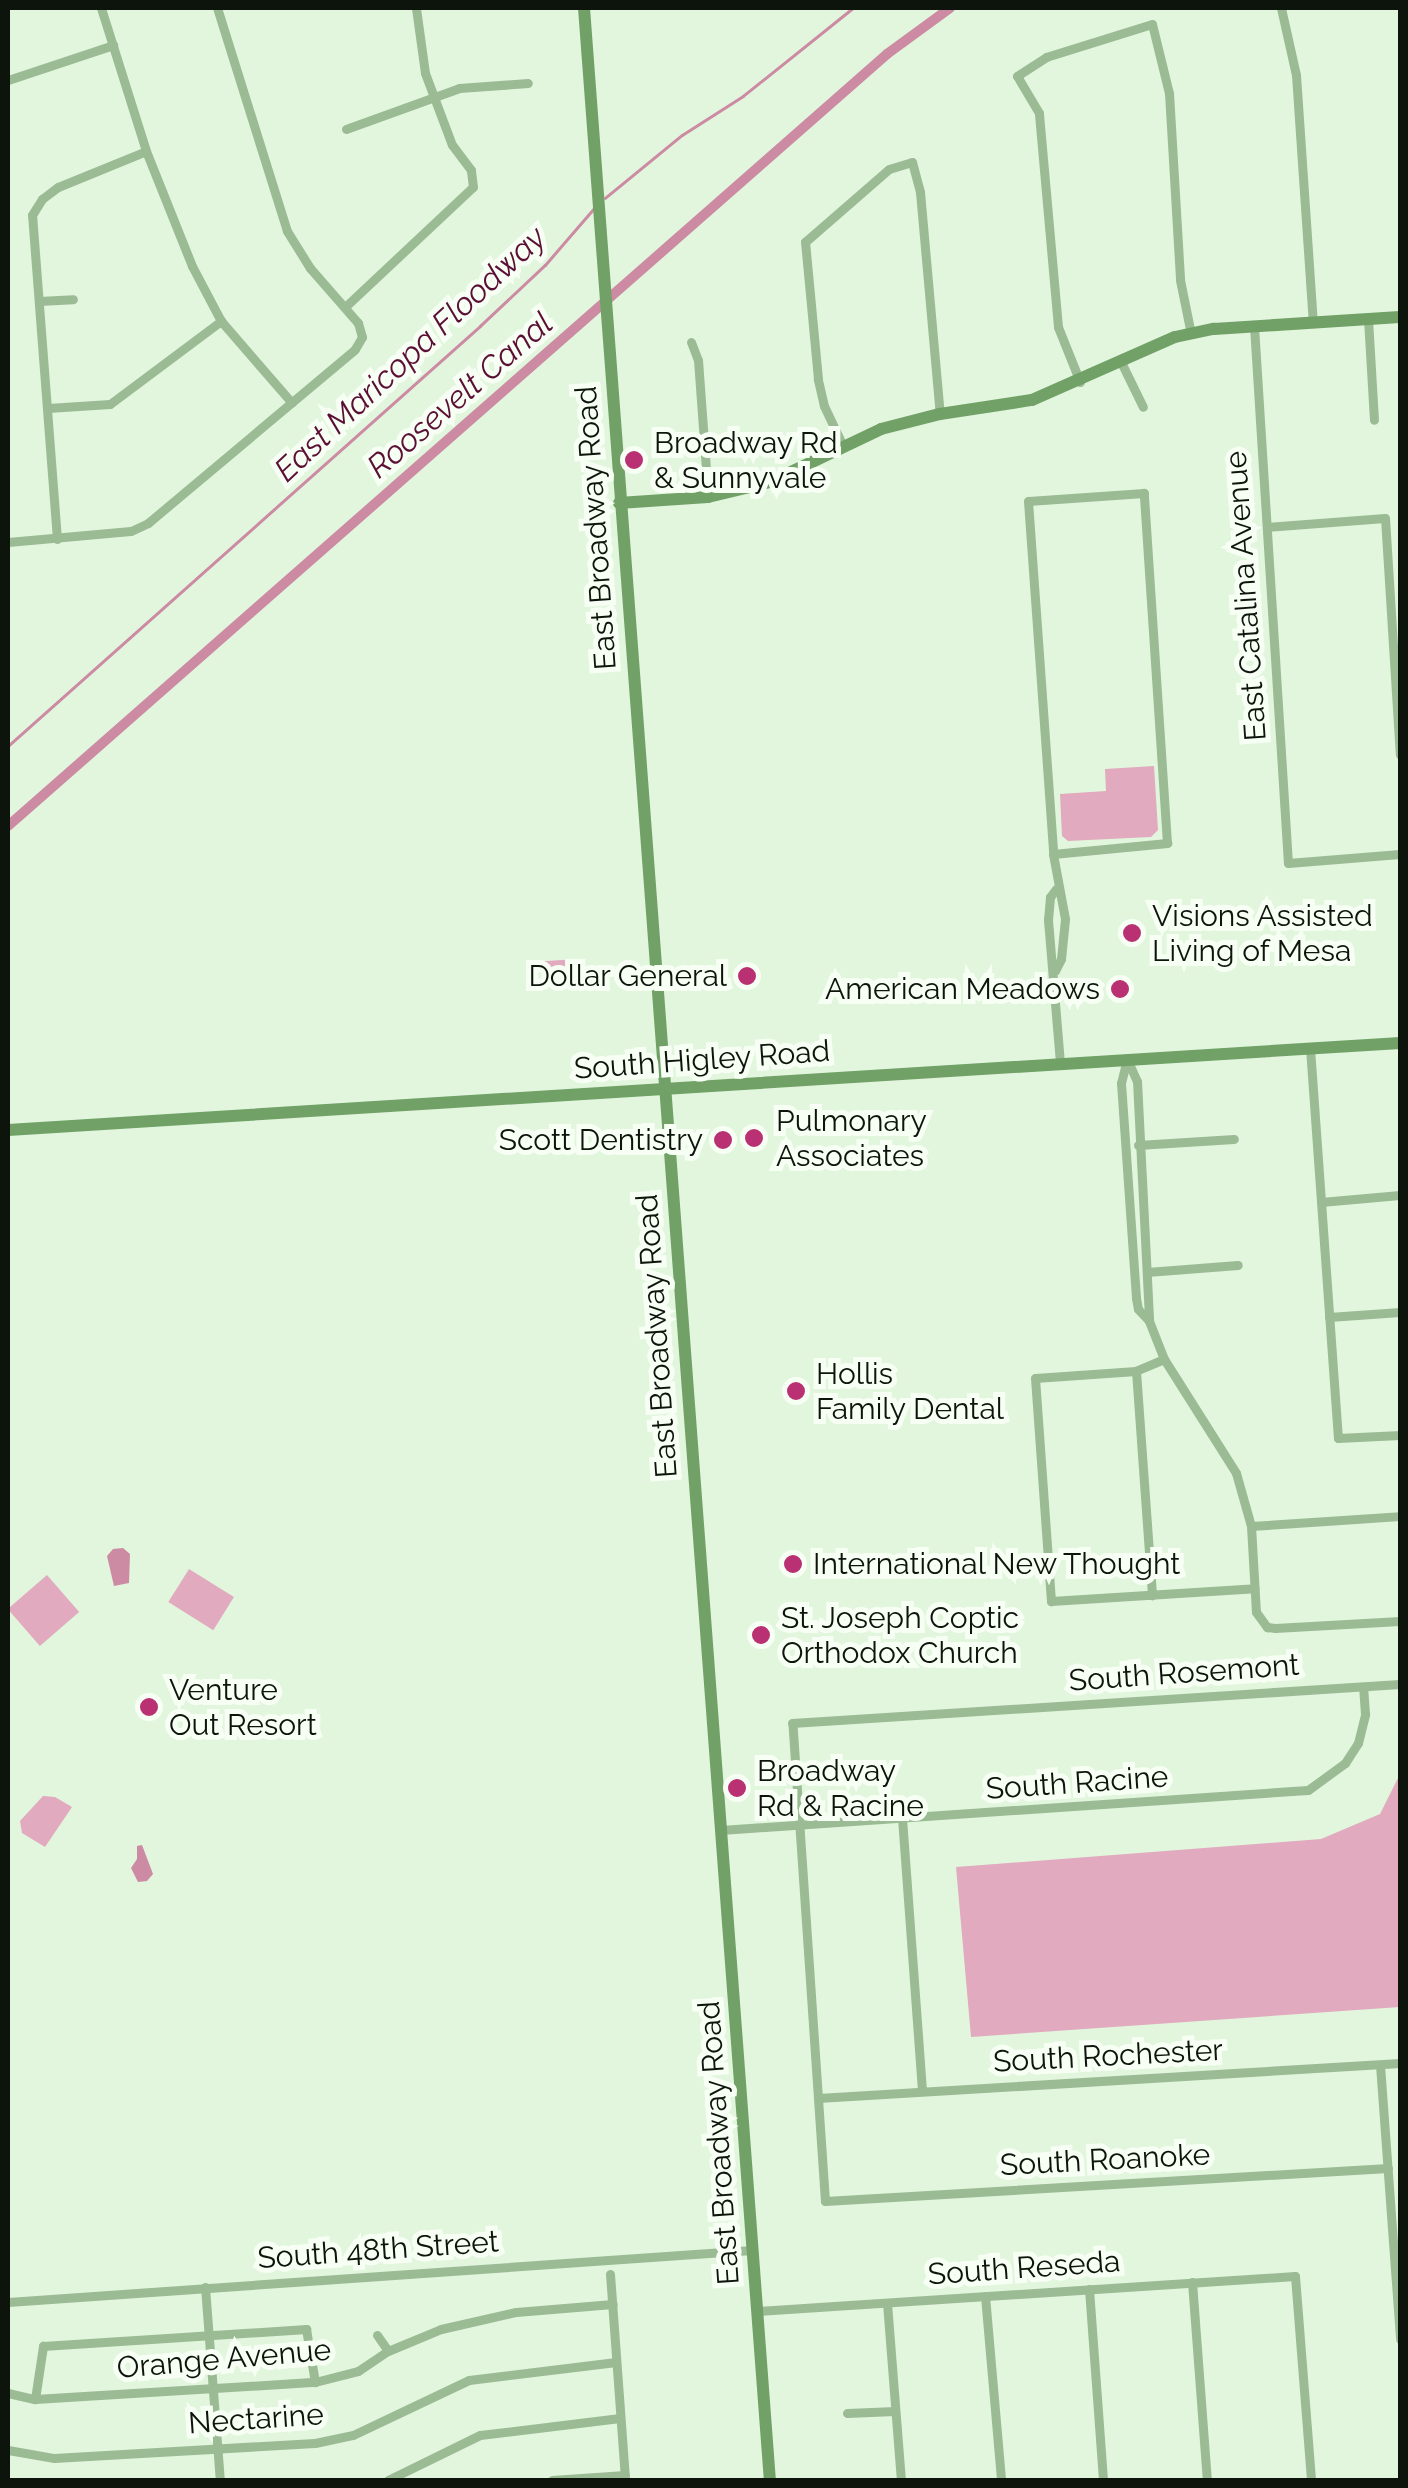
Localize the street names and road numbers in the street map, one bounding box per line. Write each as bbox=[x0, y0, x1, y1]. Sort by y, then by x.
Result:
street label: East Broadway Road bbox=[568, 384, 624, 672]
street label: East Catalina Avenue bbox=[1218, 449, 1274, 743]
street label: South Higley Road bbox=[572, 1033, 832, 1087]
street label: East Broadway Road bbox=[629, 1192, 685, 1480]
street label: South Rosemont bbox=[1068, 1647, 1300, 1699]
street label: South Racine bbox=[985, 1759, 1169, 1807]
street label: East Broadway Road bbox=[691, 1999, 747, 2287]
street label: South Rochester bbox=[992, 2032, 1224, 2080]
street label: South Roanoke bbox=[999, 2137, 1211, 2183]
street label: South 48th Street bbox=[256, 2224, 500, 2276]
street label: South Reseda bbox=[927, 2243, 1121, 2293]
street label: Orange Avenue bbox=[115, 2332, 333, 2386]
street label: Nectarine bbox=[187, 2396, 325, 2442]

